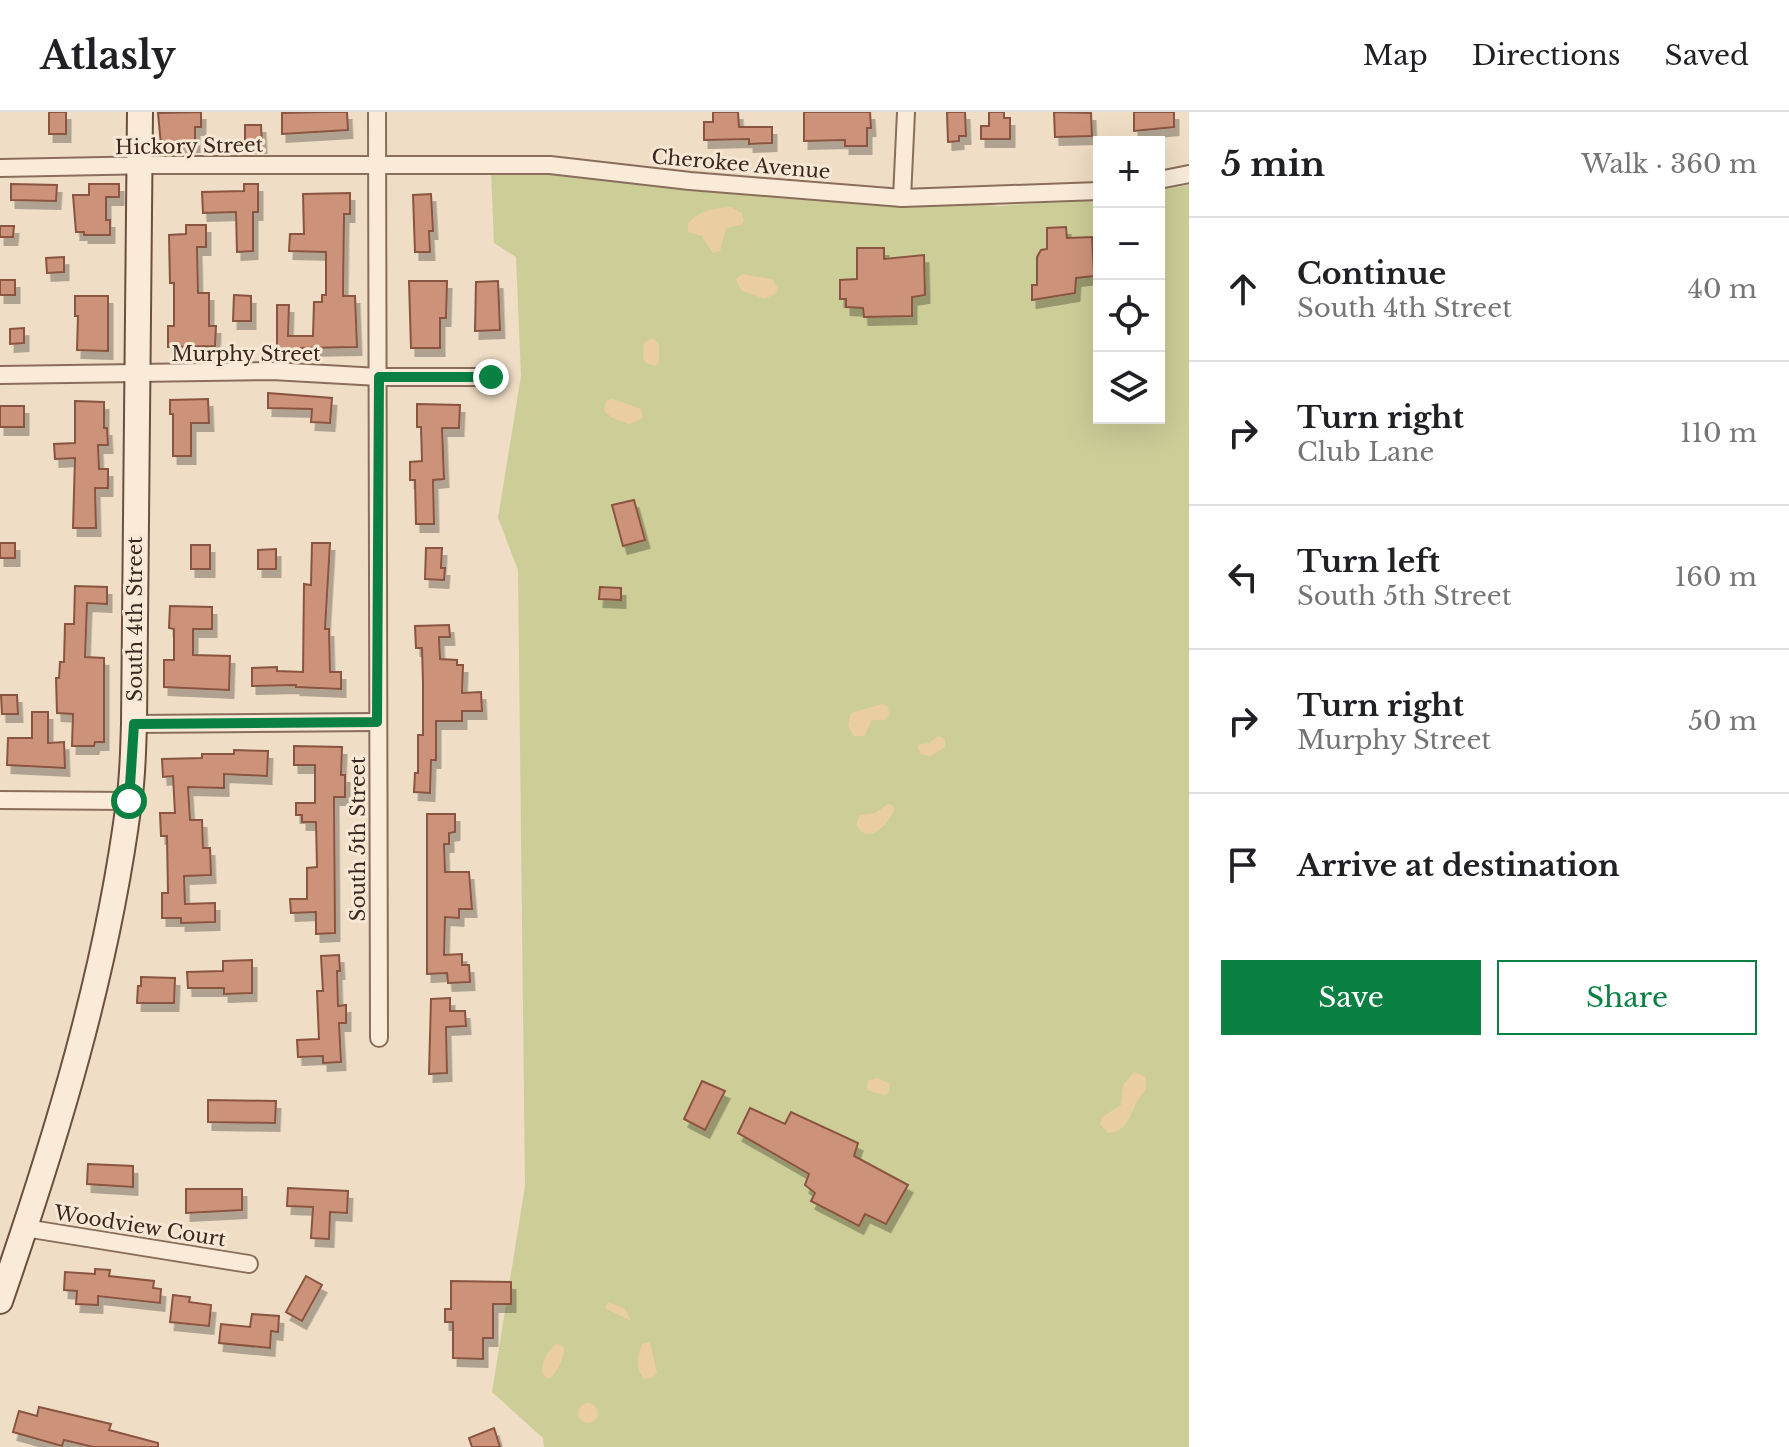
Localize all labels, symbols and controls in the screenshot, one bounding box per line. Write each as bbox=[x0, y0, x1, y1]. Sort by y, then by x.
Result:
text: Atlasly bbox=[40, 32, 175, 79]
text: Map bbox=[1363, 38, 1428, 73]
text: Directions bbox=[1472, 38, 1621, 73]
text: Saved bbox=[1665, 38, 1749, 73]
street label: Hickory Street bbox=[115, 133, 264, 159]
map controls bbox=[1093, 136, 1165, 424]
button: + bbox=[1093, 136, 1165, 208]
text: 5 min bbox=[1221, 143, 1325, 185]
street label: Cherokee Avenue bbox=[651, 144, 831, 184]
text: Walk · 360 m bbox=[1581, 148, 1757, 180]
button: − bbox=[1093, 208, 1165, 280]
text: Continue bbox=[1297, 255, 1446, 292]
icon: ahead bbox=[1221, 267, 1265, 311]
text: 40 m bbox=[1688, 273, 1757, 305]
button: locate bbox=[1093, 280, 1165, 352]
text: South 4th Street bbox=[1297, 292, 1512, 324]
street label: Murphy Street bbox=[171, 342, 321, 366]
button: layers bbox=[1093, 352, 1165, 424]
route end bbox=[473, 359, 509, 395]
text: Turn right bbox=[1297, 399, 1464, 436]
icon: right bbox=[1221, 411, 1265, 455]
text: 110 m bbox=[1680, 417, 1757, 449]
text: Club Lane bbox=[1297, 436, 1434, 468]
street label: South 4th Street bbox=[123, 536, 147, 702]
text: Turn left bbox=[1297, 543, 1440, 580]
icon: left bbox=[1221, 555, 1265, 599]
text: 160 m bbox=[1675, 561, 1757, 593]
text: South 5th Street bbox=[1297, 580, 1512, 612]
text: Turn right bbox=[1297, 687, 1464, 724]
icon: right bbox=[1221, 699, 1265, 743]
text: 50 m bbox=[1688, 705, 1757, 737]
text: Murphy Street bbox=[1297, 724, 1491, 756]
street label: South 5th Street bbox=[346, 756, 370, 922]
route start bbox=[111, 783, 147, 819]
icon: arrive bbox=[1221, 843, 1265, 887]
text: Arrive at destination bbox=[1297, 847, 1620, 884]
button: Save bbox=[1221, 960, 1481, 1035]
button: Share bbox=[1497, 960, 1757, 1035]
street label: Woodview Court bbox=[51, 1200, 228, 1251]

